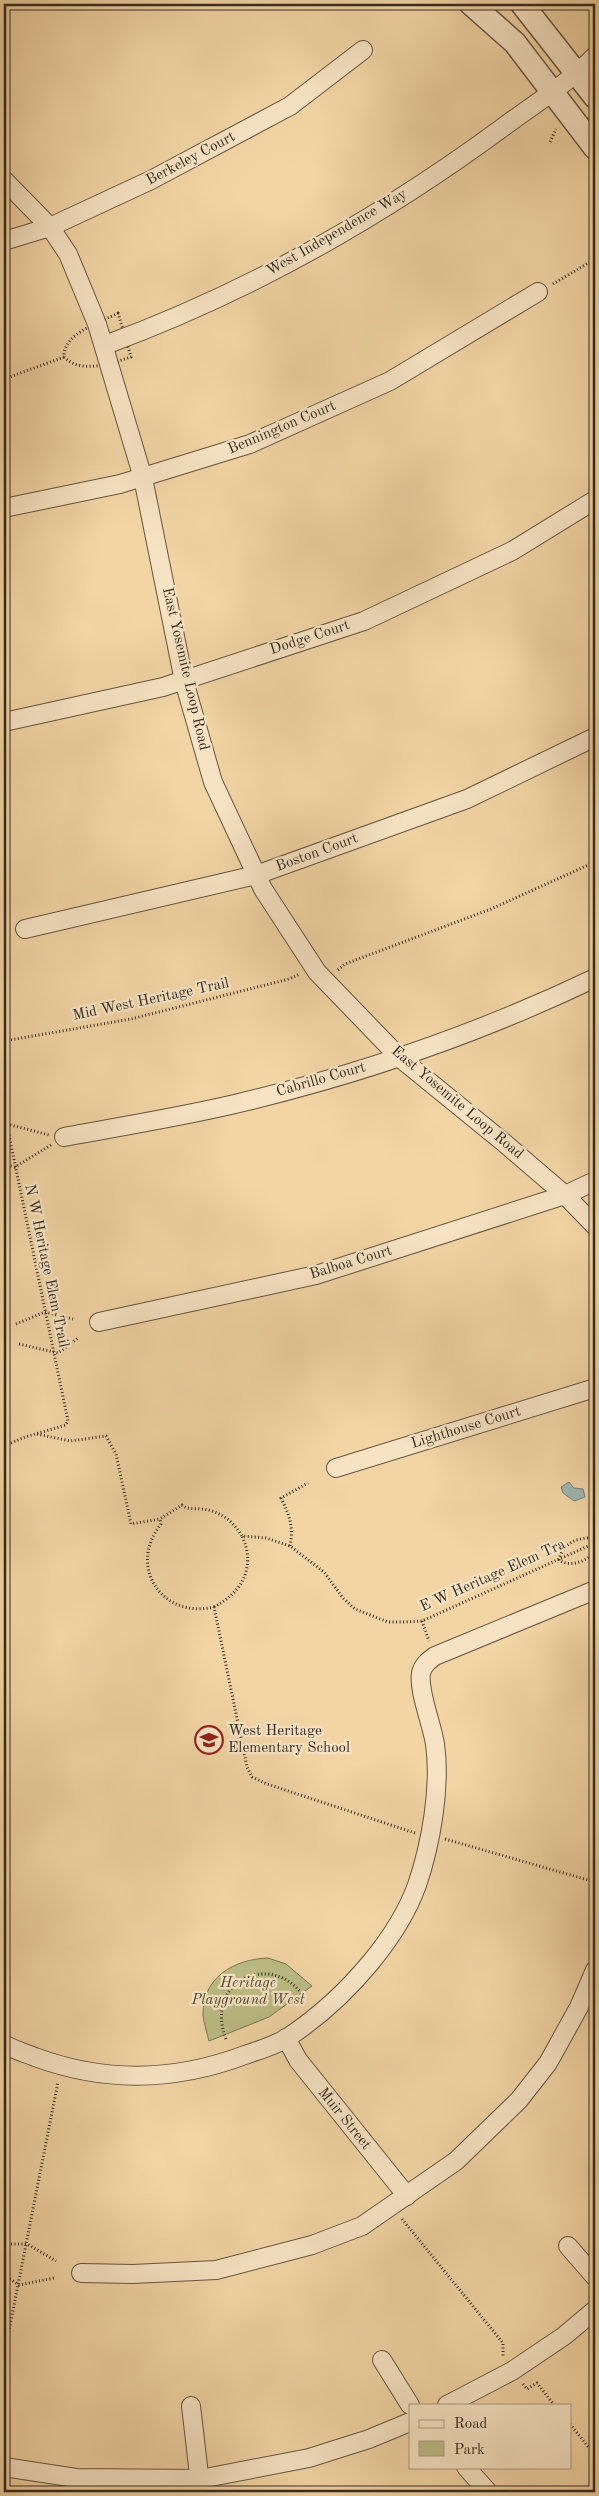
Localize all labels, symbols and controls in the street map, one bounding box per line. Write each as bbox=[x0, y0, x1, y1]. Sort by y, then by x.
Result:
street label: Berkeley Court bbox=[144, 129, 238, 189]
street label: West Independence Way bbox=[264, 187, 410, 279]
street label: Bennington Court bbox=[226, 399, 338, 457]
street label: East Yosemite Loop Road bbox=[159, 586, 211, 752]
street label: Dodge Court bbox=[268, 618, 352, 658]
street label: Boston Court bbox=[274, 831, 360, 875]
street label: Mid West Heritage Trail bbox=[72, 976, 230, 1024]
street label: East Yosemite Loop Road bbox=[388, 1044, 526, 1163]
street label: Cabrillo Court bbox=[275, 1060, 367, 1100]
street label: N W Heritage Elem Trail bbox=[21, 1183, 71, 1349]
street label: Balboa Court bbox=[308, 1243, 394, 1283]
street label: Lighthouse Court bbox=[409, 1404, 523, 1452]
street label: E W Heritage Elem Tra bbox=[418, 1537, 568, 1615]
place label: West Heritage Elementary School bbox=[228, 1724, 350, 1756]
school or university icon: West Heritage Elementary School bbox=[194, 1725, 224, 1755]
park label: Heritage Playground West bbox=[190, 1976, 305, 2008]
street label: Muir Street bbox=[315, 2085, 373, 2153]
legend bbox=[409, 2404, 572, 2468]
text: Road bbox=[454, 2417, 488, 2432]
text: Park bbox=[454, 2443, 485, 2458]

